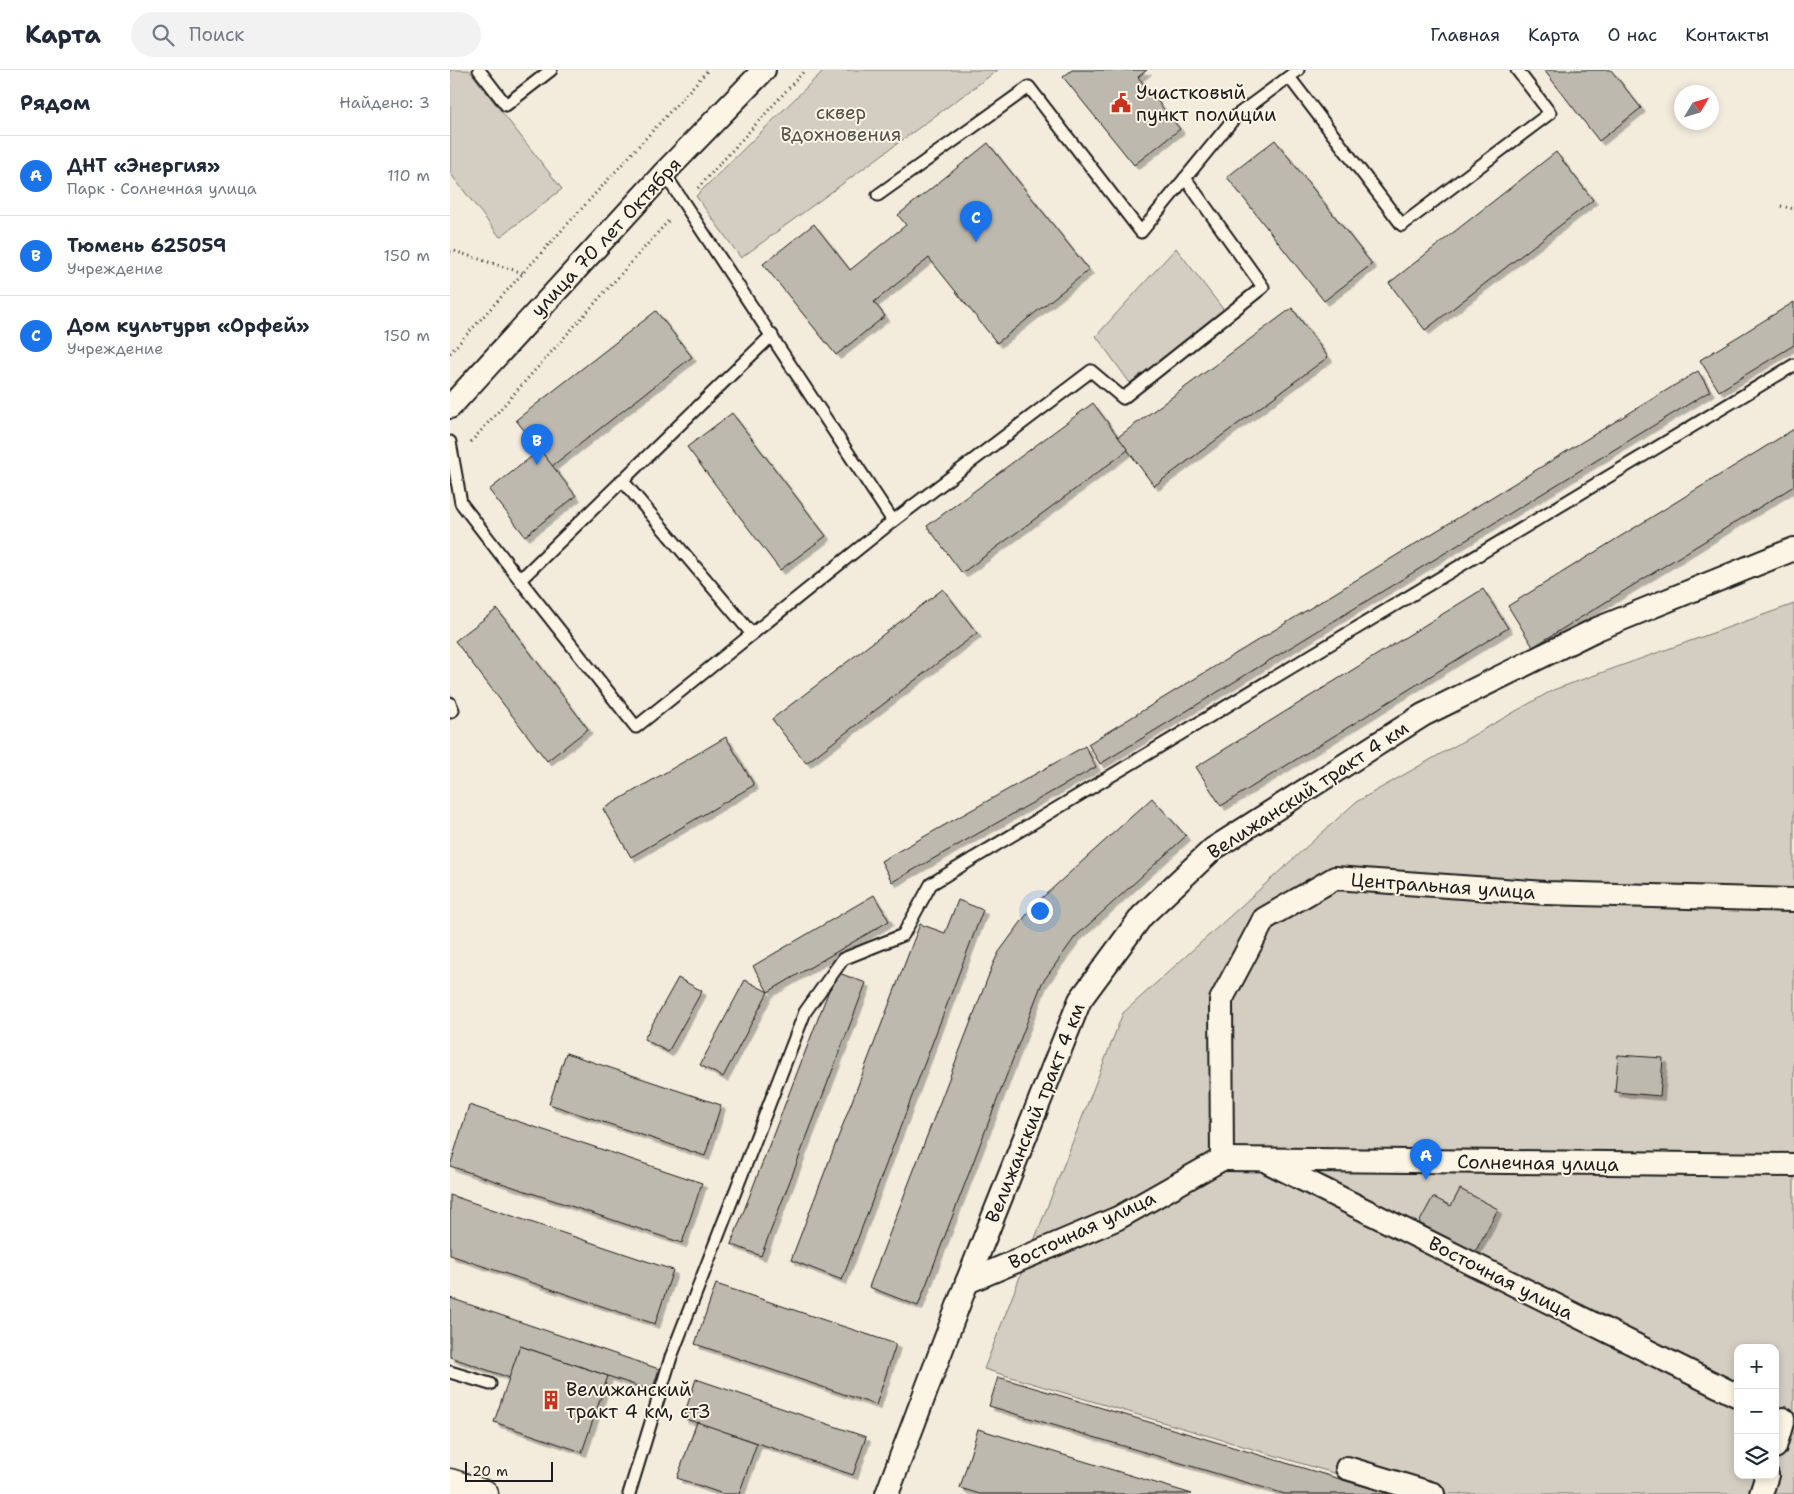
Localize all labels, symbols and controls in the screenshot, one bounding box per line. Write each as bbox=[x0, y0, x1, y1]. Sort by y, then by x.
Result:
search box bbox=[131, 12, 481, 57]
text: Карта bbox=[25, 19, 101, 51]
icon: search bbox=[149, 21, 177, 49]
text: Поиск bbox=[189, 22, 244, 47]
text: Главная bbox=[1430, 23, 1500, 47]
text: Карта bbox=[1528, 23, 1580, 47]
text: О нас bbox=[1608, 23, 1657, 47]
text: Контакты bbox=[1685, 23, 1769, 47]
place label: Участковый пункт полиции bbox=[1136, 80, 1277, 127]
north arrow bbox=[1674, 85, 1719, 130]
text: Рядом bbox=[20, 89, 90, 117]
text: Найдено: 3 bbox=[339, 92, 430, 113]
public building icon: Участковый пункт полиции bbox=[1110, 92, 1132, 114]
park label: сквер Вдохновения bbox=[780, 100, 902, 147]
street label: улица 70 лет Октября bbox=[525, 152, 687, 322]
text: ДНТ «Энергия» bbox=[67, 153, 220, 178]
text: A bbox=[30, 165, 42, 186]
text: 110 m bbox=[387, 165, 430, 186]
text: Парк · Солнечная улица bbox=[67, 178, 257, 199]
pin: C bbox=[960, 201, 992, 242]
text: Тюмень 625059 bbox=[67, 233, 226, 258]
text: B bbox=[31, 245, 41, 266]
text: 150 m bbox=[383, 245, 430, 266]
text: Учреждение bbox=[67, 258, 163, 279]
text: Дом культуры «Орфей» bbox=[67, 313, 309, 338]
text: C bbox=[31, 325, 41, 346]
text: 150 m bbox=[383, 325, 430, 346]
text: Учреждение bbox=[67, 338, 163, 359]
pin: B bbox=[521, 424, 553, 465]
street label: Велижанский тракт 4 км bbox=[1203, 715, 1413, 864]
street label: Центральная улица bbox=[1350, 867, 1536, 905]
your location bbox=[1027, 898, 1053, 924]
street label: Велижанский тракт 4 км bbox=[979, 999, 1091, 1227]
pin: A bbox=[1410, 1139, 1442, 1180]
street label: Солнечная улица bbox=[1457, 1149, 1619, 1177]
street label: Восточная улица bbox=[1004, 1185, 1160, 1275]
street label: Восточная улица bbox=[1424, 1231, 1578, 1325]
map controls bbox=[1734, 1344, 1779, 1479]
button: + bbox=[1734, 1344, 1779, 1389]
place label: Велижанский тракт 4 км, ст3 bbox=[566, 1377, 711, 1424]
building icon: Велижанский тракт 4 км, ст3 bbox=[540, 1389, 562, 1411]
button: − bbox=[1734, 1389, 1779, 1434]
button: layers bbox=[1734, 1434, 1779, 1479]
scale bar bbox=[465, 1459, 552, 1482]
text: 20 m bbox=[472, 1462, 508, 1480]

